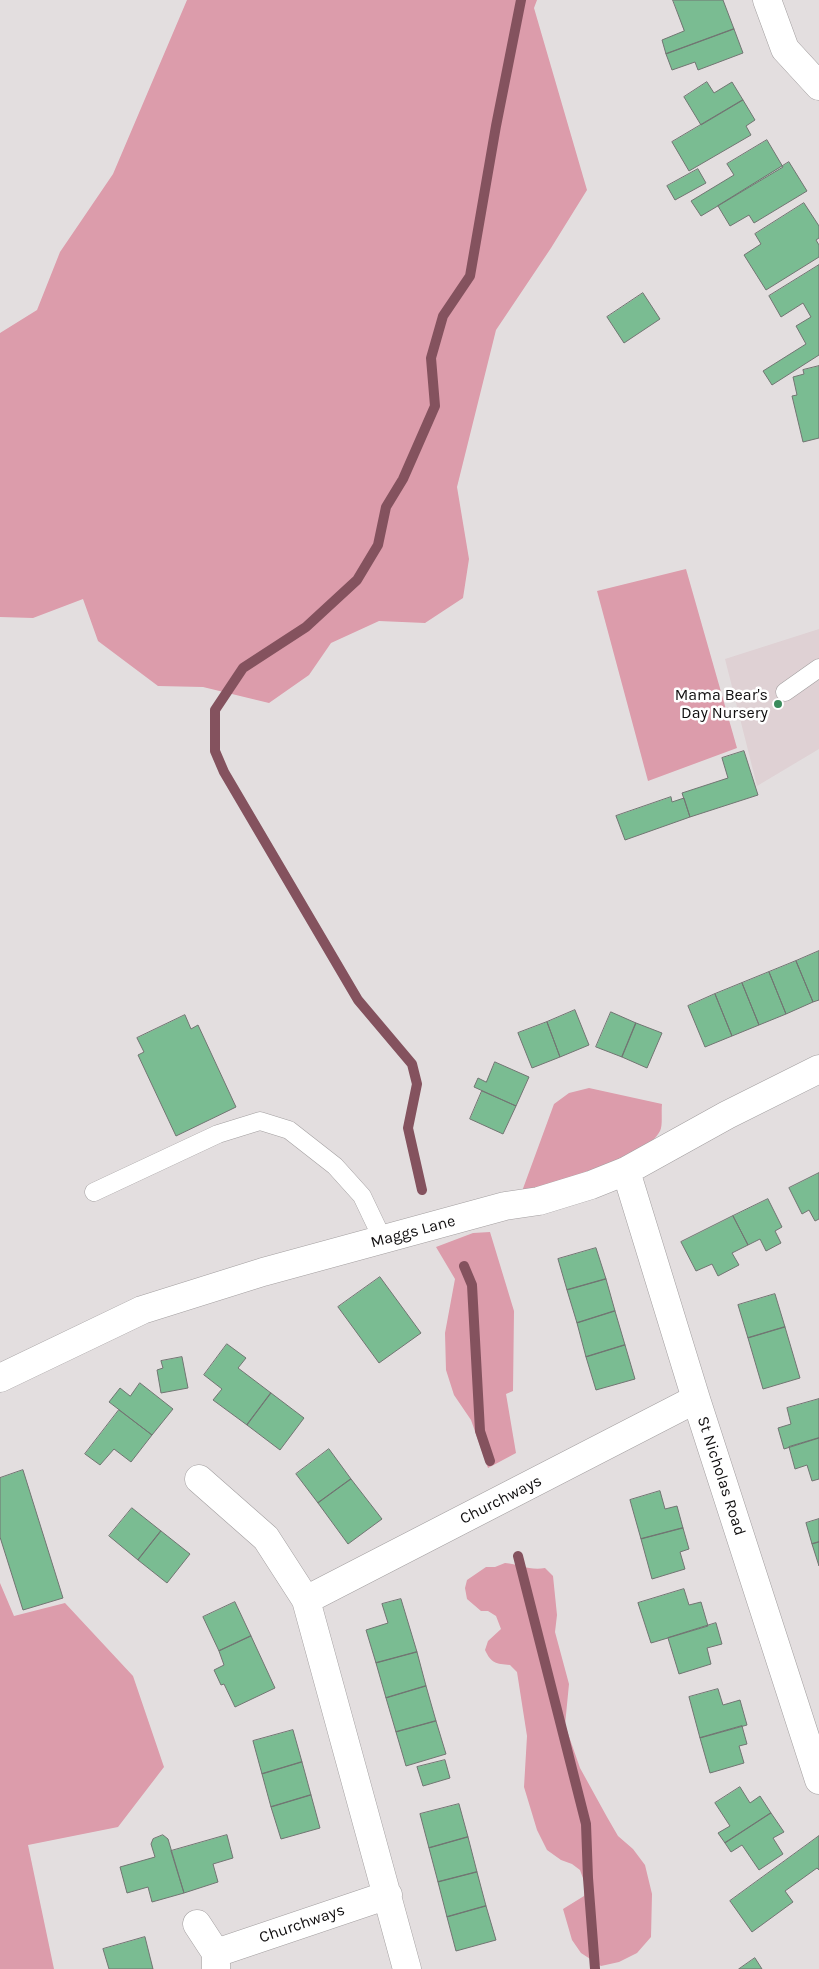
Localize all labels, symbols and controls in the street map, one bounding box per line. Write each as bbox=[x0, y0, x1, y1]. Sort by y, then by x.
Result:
place label: Mama Bear's Day Nursery bbox=[675, 685, 768, 723]
marker: Mama Bear's Day Nursery bbox=[772, 698, 784, 710]
street label: Maggs Lane bbox=[369, 1211, 457, 1253]
street label: St Nicholas Road bbox=[693, 1414, 749, 1538]
street label: Churchways bbox=[457, 1471, 545, 1529]
street label: Churchways bbox=[257, 1900, 347, 1948]

